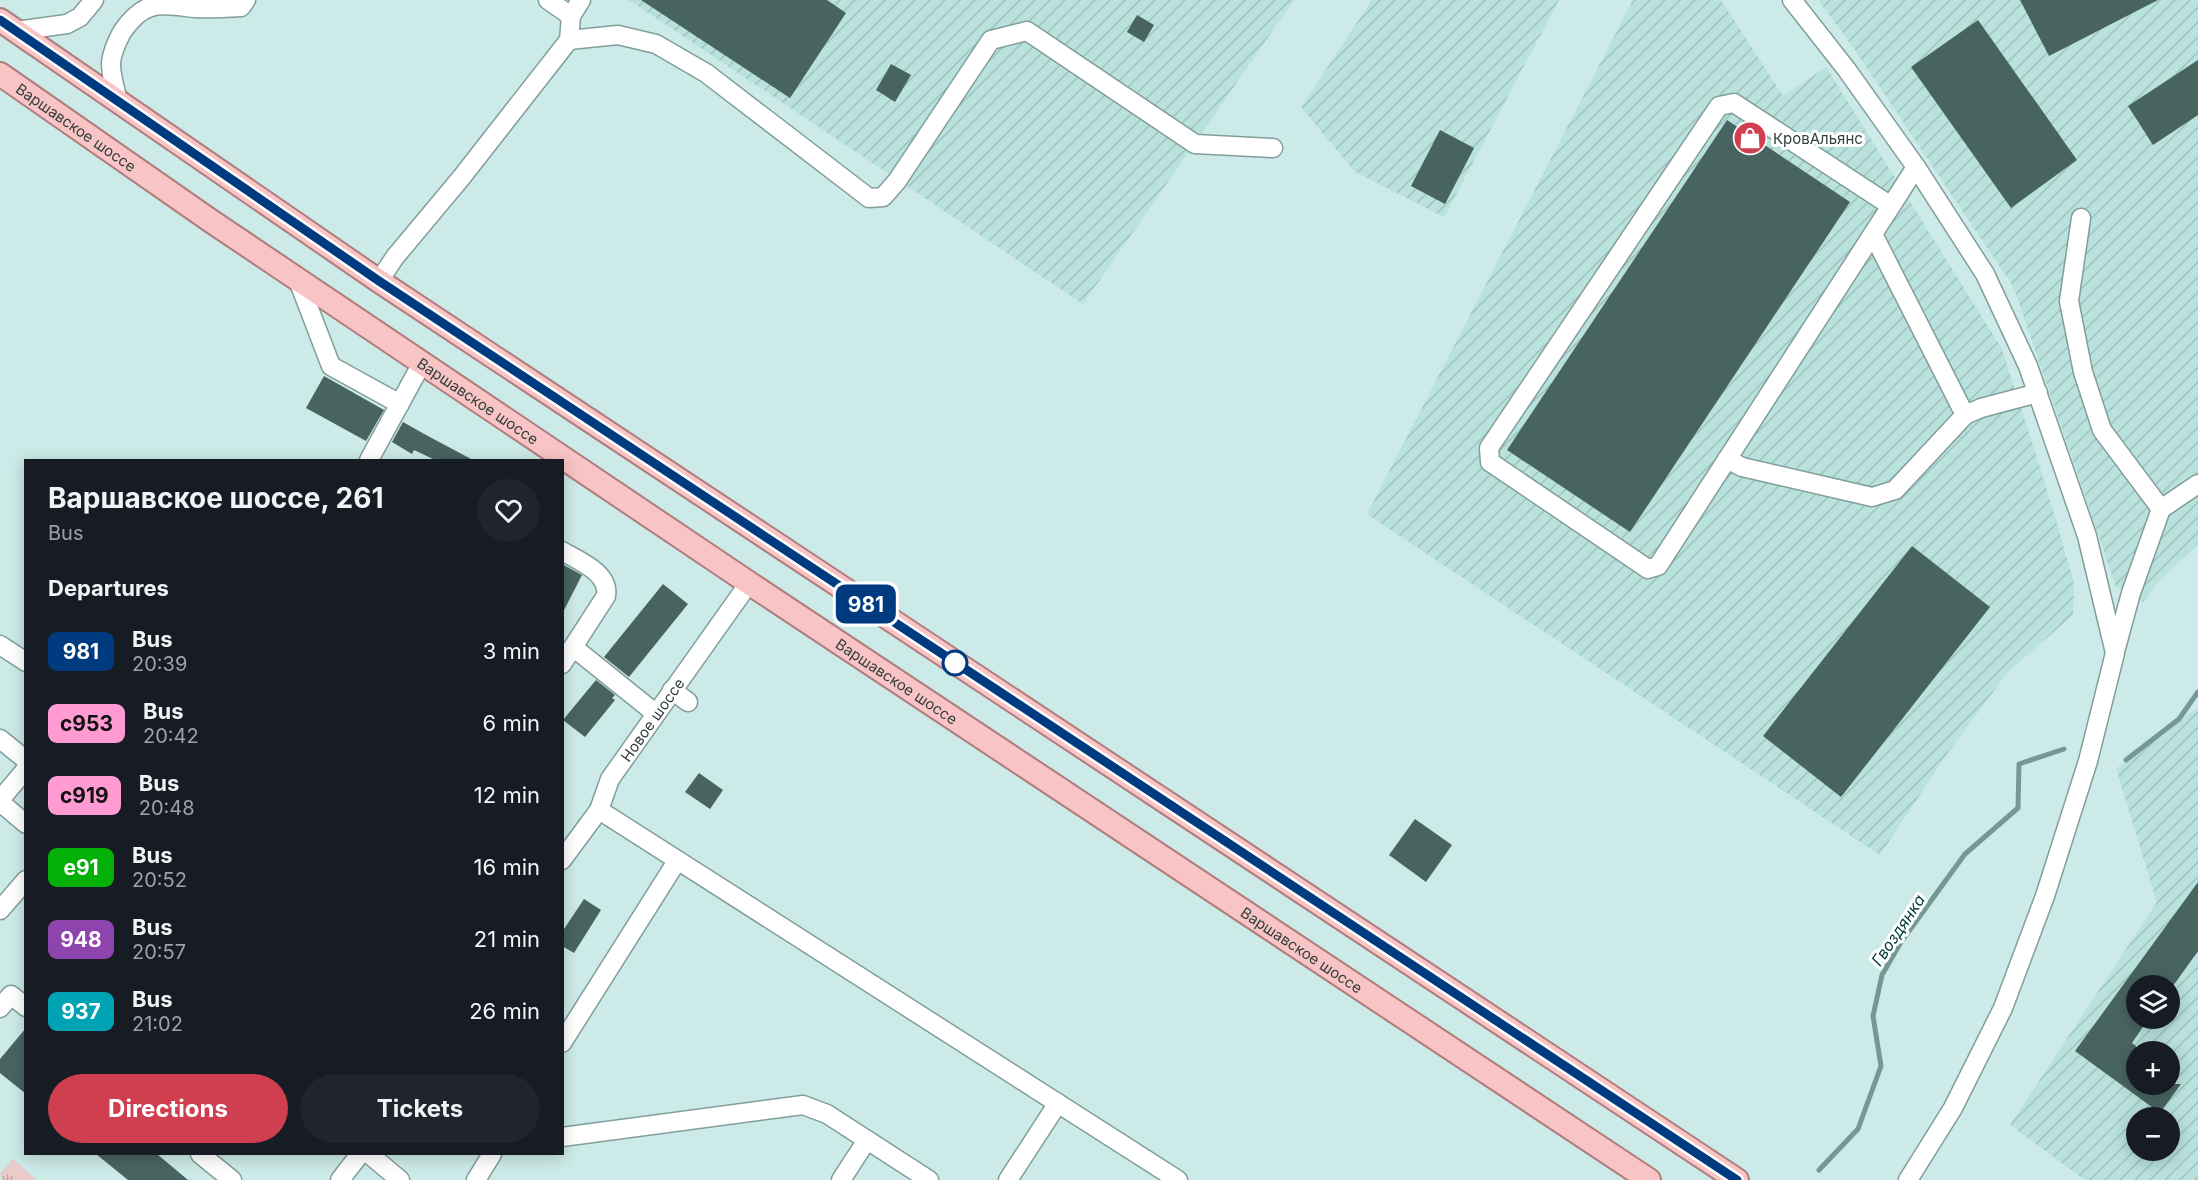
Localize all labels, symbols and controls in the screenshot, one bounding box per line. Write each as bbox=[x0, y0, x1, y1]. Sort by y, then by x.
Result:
street label: Варшавское шоссе bbox=[12, 79, 140, 176]
shop icon: КровАльянс bbox=[1732, 120, 1768, 156]
place label: КровАльянс bbox=[1773, 129, 1863, 148]
street label: Варшавское шоссе bbox=[414, 353, 542, 448]
button: heart bbox=[477, 479, 540, 542]
text: Варшавское шоссе, 261 bbox=[48, 481, 383, 515]
text: Bus bbox=[48, 521, 83, 545]
text: Departures bbox=[48, 575, 169, 601]
line badge: 981 bbox=[832, 584, 900, 624]
text: 981 bbox=[848, 592, 884, 617]
text: Bus bbox=[132, 626, 173, 652]
street label: Варшавское шоссе bbox=[832, 634, 961, 728]
text: 3 min bbox=[483, 638, 540, 664]
text: 981 bbox=[63, 639, 99, 664]
unlabelled marker bbox=[942, 650, 968, 676]
text: 20:39 bbox=[132, 652, 187, 676]
street label: Новое шоссе bbox=[616, 674, 688, 765]
text: Bus bbox=[143, 698, 184, 724]
text: 6 min bbox=[483, 710, 540, 736]
text: с953 bbox=[60, 711, 113, 736]
text: 20:42 bbox=[143, 724, 199, 748]
text: Bus bbox=[139, 770, 179, 796]
text: 12 min bbox=[474, 782, 540, 808]
text: с919 bbox=[60, 783, 109, 808]
text: 20:48 bbox=[139, 796, 195, 820]
text: Bus bbox=[132, 842, 173, 868]
text: 16 min bbox=[474, 854, 540, 880]
text: е91 bbox=[63, 855, 99, 880]
text: 20:52 bbox=[132, 868, 187, 892]
water label: Гвоздянка bbox=[1867, 890, 1929, 969]
street label: Варшавское шоссе bbox=[1237, 902, 1366, 997]
text: Bus bbox=[132, 914, 173, 940]
text: 21 min bbox=[474, 926, 540, 952]
text: 948 bbox=[60, 927, 102, 952]
text: 20:57 bbox=[132, 940, 186, 964]
map controls bbox=[2126, 975, 2180, 1161]
button: layers bbox=[2126, 975, 2180, 1029]
text: Bus bbox=[132, 986, 173, 1012]
text: 26 min bbox=[469, 998, 540, 1024]
text: 937 bbox=[61, 999, 101, 1024]
text: 21:02 bbox=[132, 1012, 183, 1036]
button: + bbox=[2126, 1041, 2180, 1095]
button: Directions bbox=[48, 1074, 288, 1143]
button: Tickets bbox=[300, 1074, 540, 1143]
button: − bbox=[2126, 1107, 2180, 1161]

